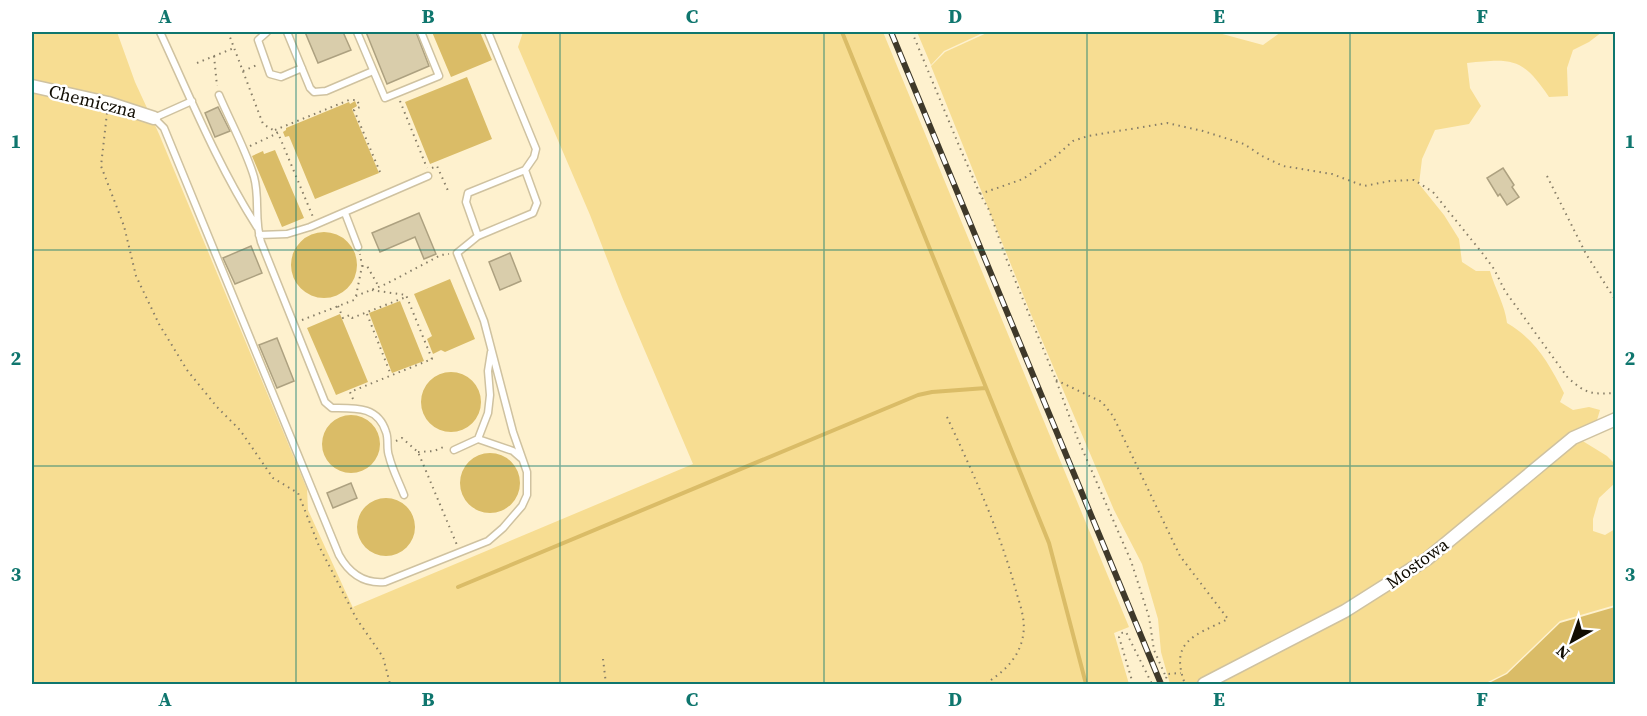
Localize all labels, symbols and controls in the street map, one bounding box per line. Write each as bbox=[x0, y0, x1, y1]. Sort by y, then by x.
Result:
text: A bbox=[158, 2, 172, 30]
text: B bbox=[421, 2, 435, 30]
text: C bbox=[686, 2, 698, 30]
text: D bbox=[948, 2, 962, 30]
text: E bbox=[1213, 2, 1225, 30]
text: F bbox=[1476, 2, 1488, 30]
street label: Chemiczna bbox=[46, 78, 140, 124]
text: 1 bbox=[11, 127, 21, 155]
text: 1 bbox=[1625, 127, 1635, 155]
text: 2 bbox=[11, 344, 22, 372]
text: 2 bbox=[1625, 344, 1636, 372]
street label: Mostowa bbox=[1381, 531, 1454, 594]
text: 3 bbox=[11, 560, 22, 588]
text: 3 bbox=[1625, 560, 1636, 588]
north arrow bbox=[1542, 611, 1602, 671]
text: N bbox=[1551, 640, 1574, 665]
text: A bbox=[158, 685, 172, 713]
text: B bbox=[421, 685, 435, 713]
text: C bbox=[686, 685, 698, 713]
text: D bbox=[948, 685, 962, 713]
text: E bbox=[1213, 685, 1225, 713]
text: F bbox=[1476, 685, 1488, 713]

